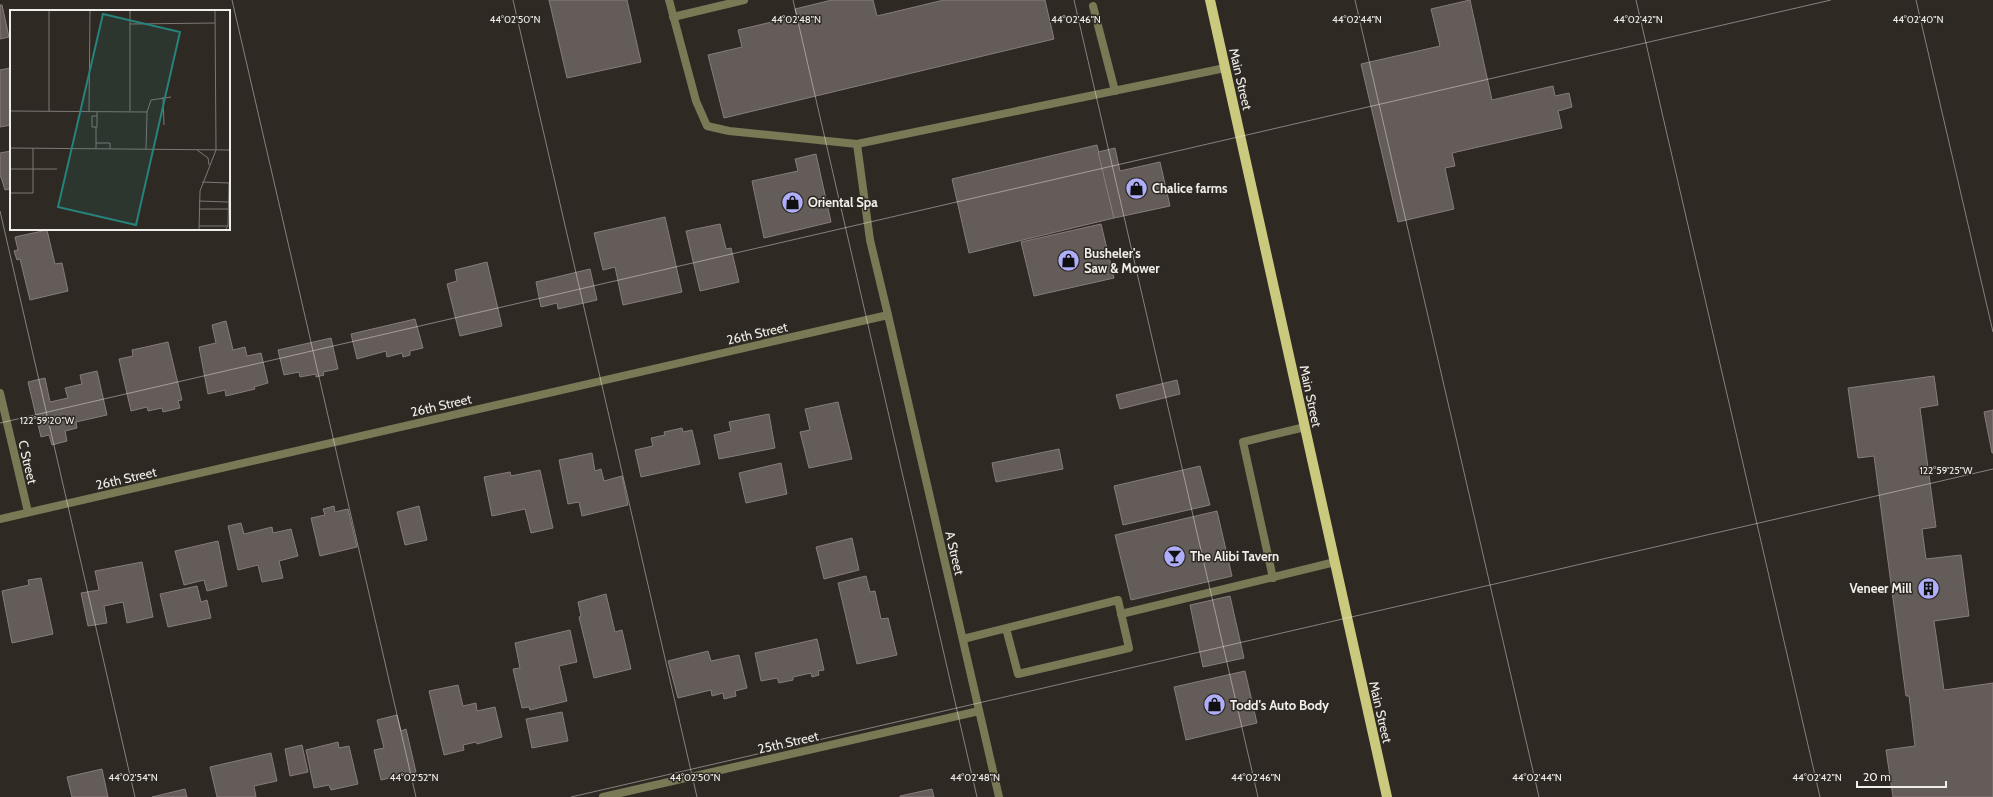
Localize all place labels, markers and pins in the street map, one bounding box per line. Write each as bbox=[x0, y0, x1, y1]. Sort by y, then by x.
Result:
shop icon: Chalice farms bbox=[1123, 175, 1149, 201]
place label: Chalice farms bbox=[1152, 180, 1228, 196]
shop icon: Oriental Spa bbox=[779, 189, 805, 215]
place label: Oriental Spa bbox=[808, 194, 878, 210]
place label: Busheler's Saw & Mower bbox=[1084, 245, 1160, 276]
shop icon: Busheler's Saw & Mower bbox=[1055, 247, 1081, 273]
bar icon: The Alibi Tavern bbox=[1161, 543, 1187, 569]
place label: The Alibi Tavern bbox=[1190, 548, 1279, 564]
building icon: Veneer Mill bbox=[1915, 575, 1941, 601]
place label: Veneer Mill bbox=[1849, 580, 1913, 596]
shop icon: Todd's Auto Body bbox=[1202, 692, 1228, 718]
place label: Todd's Auto Body bbox=[1230, 697, 1329, 713]

